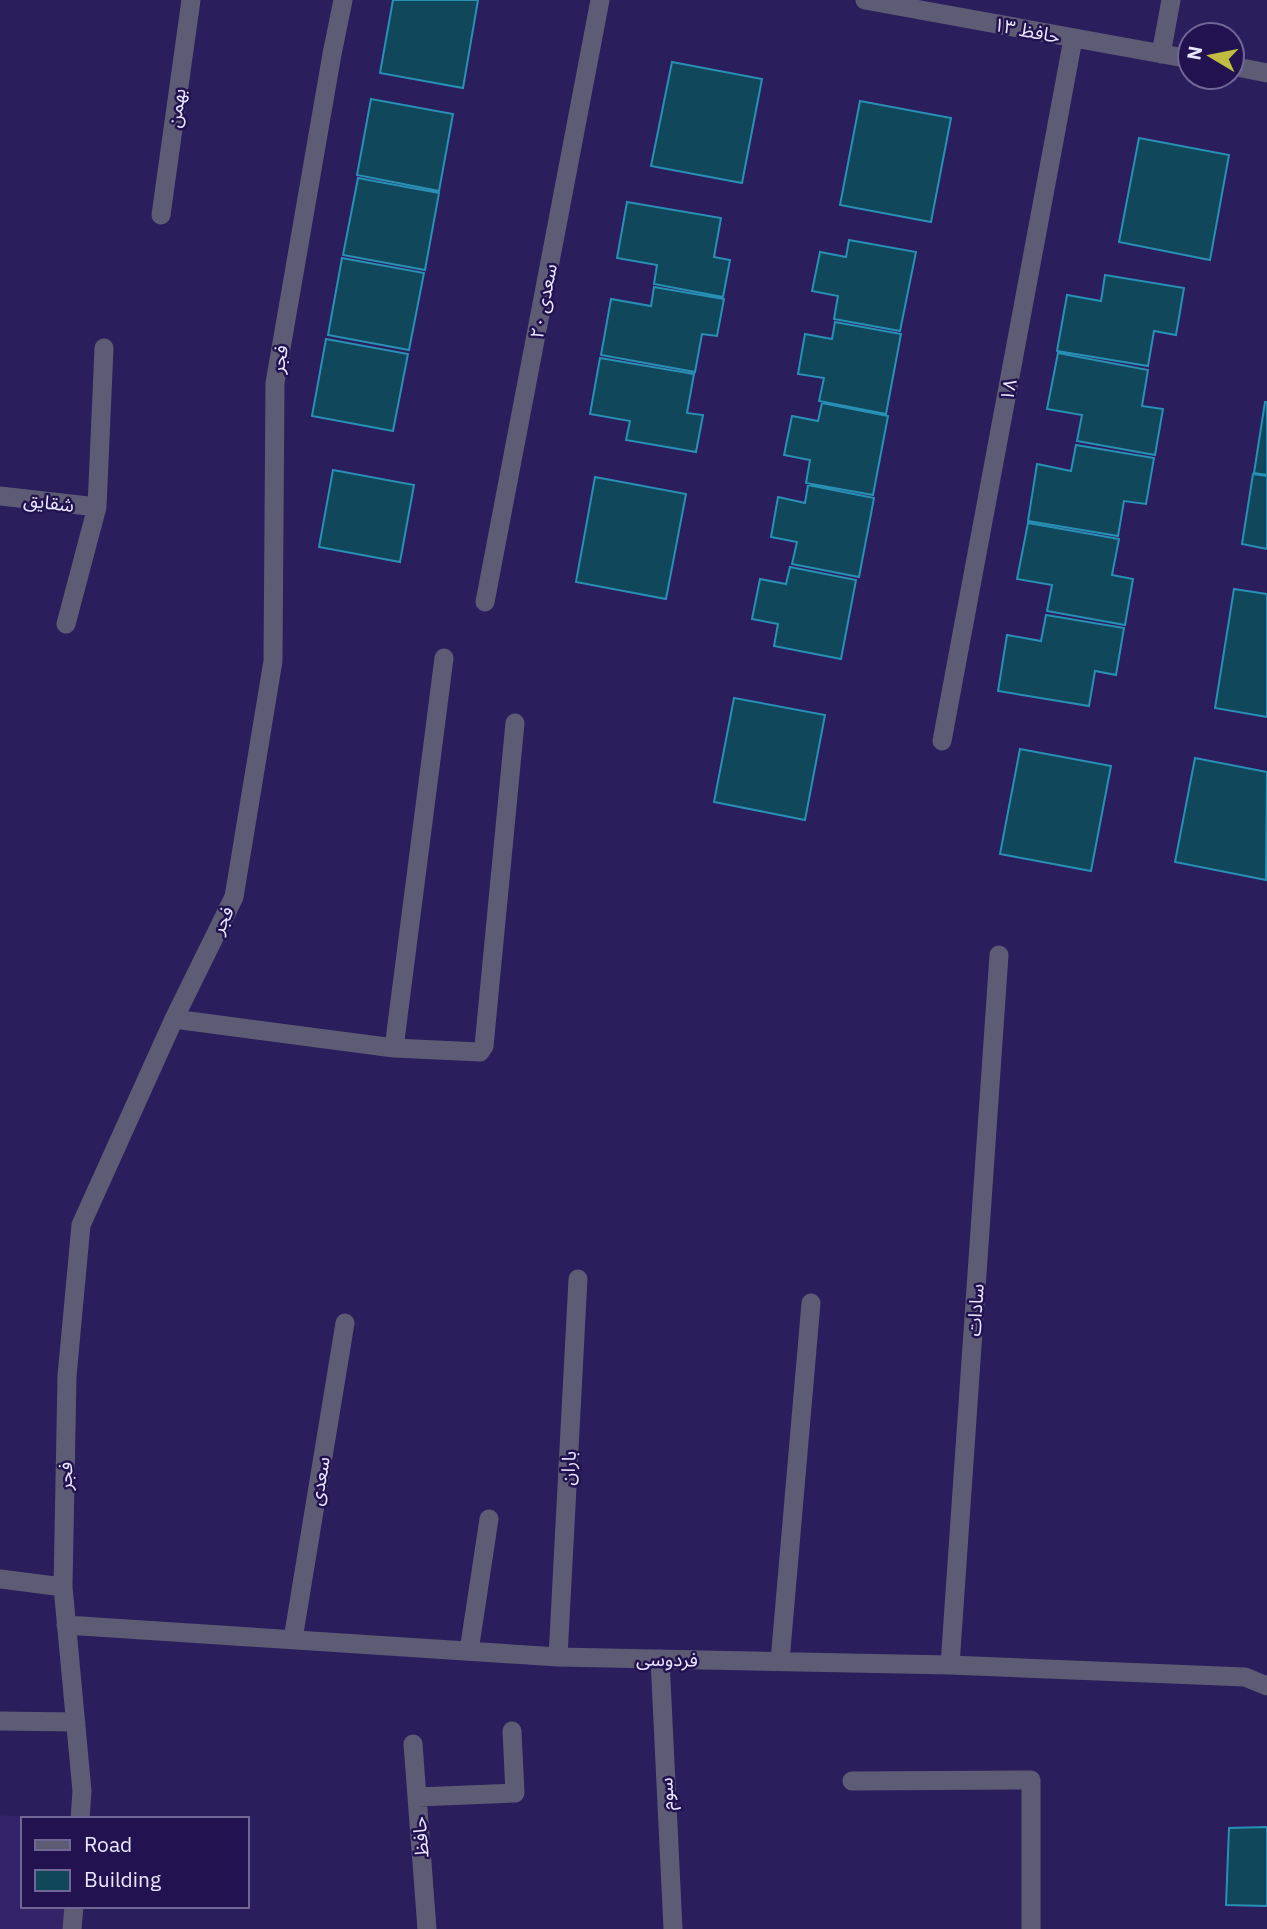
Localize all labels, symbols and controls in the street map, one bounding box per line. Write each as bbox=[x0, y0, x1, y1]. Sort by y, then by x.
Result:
street label: حافظ ۱۳ bbox=[992, 12, 1062, 48]
north arrow bbox=[1176, 21, 1246, 91]
text: N bbox=[1181, 44, 1207, 62]
street label: بهمن bbox=[161, 87, 191, 129]
street label: سعدی ۲۰ bbox=[524, 262, 562, 340]
street label: فجر bbox=[265, 343, 293, 376]
street label: ۱۸ bbox=[994, 377, 1022, 403]
street label: شقایق bbox=[22, 487, 76, 517]
street label: فجر bbox=[205, 902, 239, 939]
street label: سادات bbox=[961, 1283, 989, 1337]
street label: باران bbox=[555, 1450, 581, 1486]
street label: سعدی bbox=[303, 1455, 335, 1507]
street label: فجر bbox=[53, 1462, 77, 1491]
street label: فردوسی bbox=[636, 1646, 698, 1672]
street label: سوم bbox=[653, 1777, 682, 1811]
street label: حافظ bbox=[407, 1816, 433, 1858]
legend bbox=[21, 1817, 248, 1908]
text: Road bbox=[84, 1830, 132, 1858]
text: Building bbox=[84, 1865, 161, 1893]

